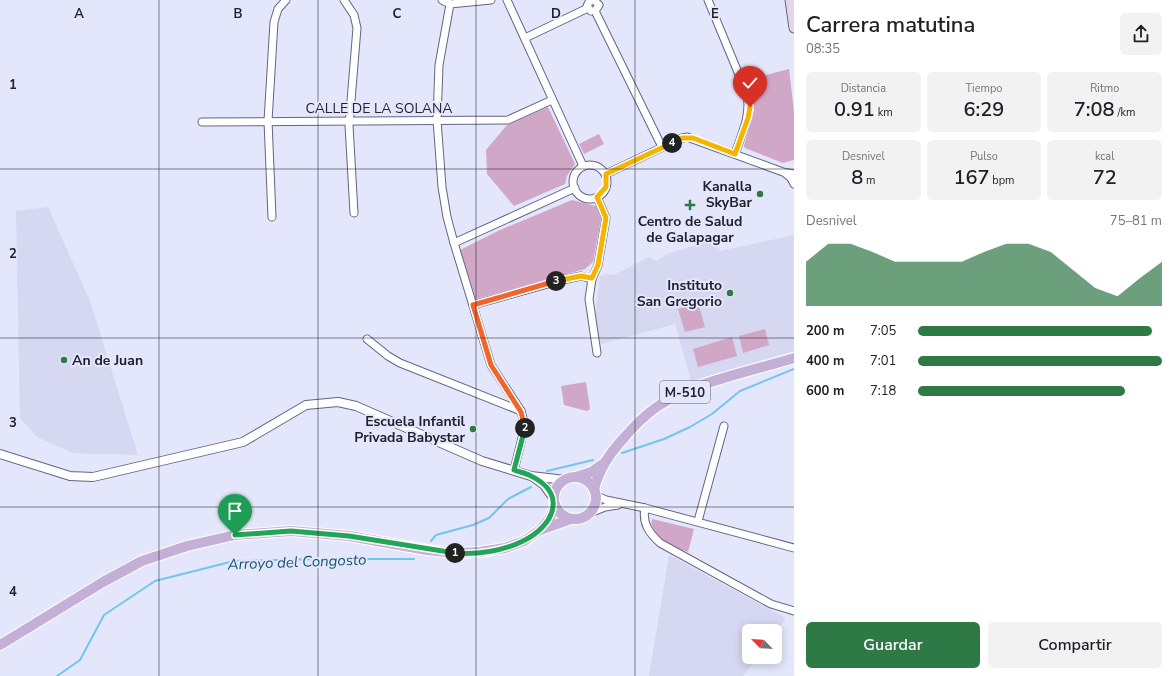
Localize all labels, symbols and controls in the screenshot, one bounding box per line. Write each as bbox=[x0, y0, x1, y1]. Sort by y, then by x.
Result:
text: A bbox=[74, 5, 84, 23]
text: B bbox=[234, 5, 243, 23]
text: C bbox=[393, 5, 402, 23]
text: D bbox=[551, 5, 561, 23]
text: E bbox=[711, 5, 719, 23]
text: Carrera matutina bbox=[806, 10, 975, 40]
button: share bbox=[1120, 13, 1162, 55]
text: 08:35 bbox=[806, 40, 840, 58]
pin bbox=[733, 66, 767, 107]
icon: check bbox=[739, 72, 761, 94]
text: 1 bbox=[9, 76, 17, 94]
text: Distancia bbox=[841, 81, 886, 96]
text: Tiempo bbox=[966, 81, 1002, 96]
text: Ritmo bbox=[1090, 81, 1119, 96]
text: 0.91 bbox=[834, 96, 875, 123]
text: 6:29 bbox=[964, 96, 1004, 123]
text: 7:08 bbox=[1074, 96, 1115, 123]
street label: CALLE DE LA SOLANA bbox=[305, 99, 453, 118]
text: km bbox=[875, 105, 893, 120]
text: /km bbox=[1115, 105, 1135, 120]
pin: 4 bbox=[662, 133, 682, 153]
text: 4 bbox=[669, 135, 675, 150]
text: Desnivel bbox=[842, 149, 885, 164]
text: Pulso bbox=[970, 149, 998, 164]
text: kcal bbox=[1095, 149, 1114, 164]
text: 8 bbox=[851, 164, 863, 191]
text: 167 bbox=[953, 164, 989, 191]
text: 72 bbox=[1093, 164, 1117, 191]
text: m bbox=[863, 173, 875, 188]
text: bpm bbox=[989, 173, 1015, 188]
place label: Kanalla SkyBar bbox=[703, 177, 753, 212]
marker: Kanalla SkyBar bbox=[755, 189, 765, 199]
marker: Centro de Salud de Galapagar bbox=[684, 199, 696, 211]
place label: Centro de Salud de Galapagar bbox=[638, 212, 742, 247]
text: Desnivel bbox=[806, 212, 857, 230]
text: 75–81 m bbox=[1110, 212, 1162, 230]
text: 2 bbox=[9, 245, 17, 263]
pin: 3 bbox=[546, 271, 566, 291]
text: 3 bbox=[553, 273, 559, 288]
place label: Instituto San Gregorio bbox=[637, 276, 722, 311]
marker: Instituto San Gregorio bbox=[725, 288, 735, 298]
text: 200 m bbox=[806, 322, 844, 340]
text: 7:05 bbox=[870, 322, 896, 340]
place label: An de Juan bbox=[72, 351, 143, 370]
text: 400 m bbox=[806, 352, 844, 370]
text: 7:01 bbox=[870, 352, 896, 370]
marker: An de Juan bbox=[59, 355, 69, 365]
road number: M-510 bbox=[660, 381, 710, 403]
text: 600 m bbox=[806, 382, 844, 400]
text: 7:18 bbox=[870, 382, 896, 400]
place label: Escuela Infantil Privada Babystar bbox=[354, 412, 466, 447]
text: 3 bbox=[9, 414, 17, 432]
pin: 2 bbox=[515, 418, 535, 438]
text: 2 bbox=[522, 420, 528, 435]
marker: Escuela Infantil Privada Babystar bbox=[468, 424, 478, 434]
pin bbox=[218, 494, 252, 535]
icon: arrive bbox=[224, 500, 246, 522]
pin: 1 bbox=[445, 543, 465, 563]
text: 1 bbox=[452, 545, 458, 560]
water label: Arroyo del Congosto bbox=[226, 550, 367, 574]
text: 4 bbox=[9, 583, 17, 601]
button: Guardar bbox=[806, 622, 980, 668]
button: Compartir bbox=[988, 622, 1162, 668]
north arrow bbox=[742, 624, 782, 664]
map controls bbox=[742, 624, 782, 664]

